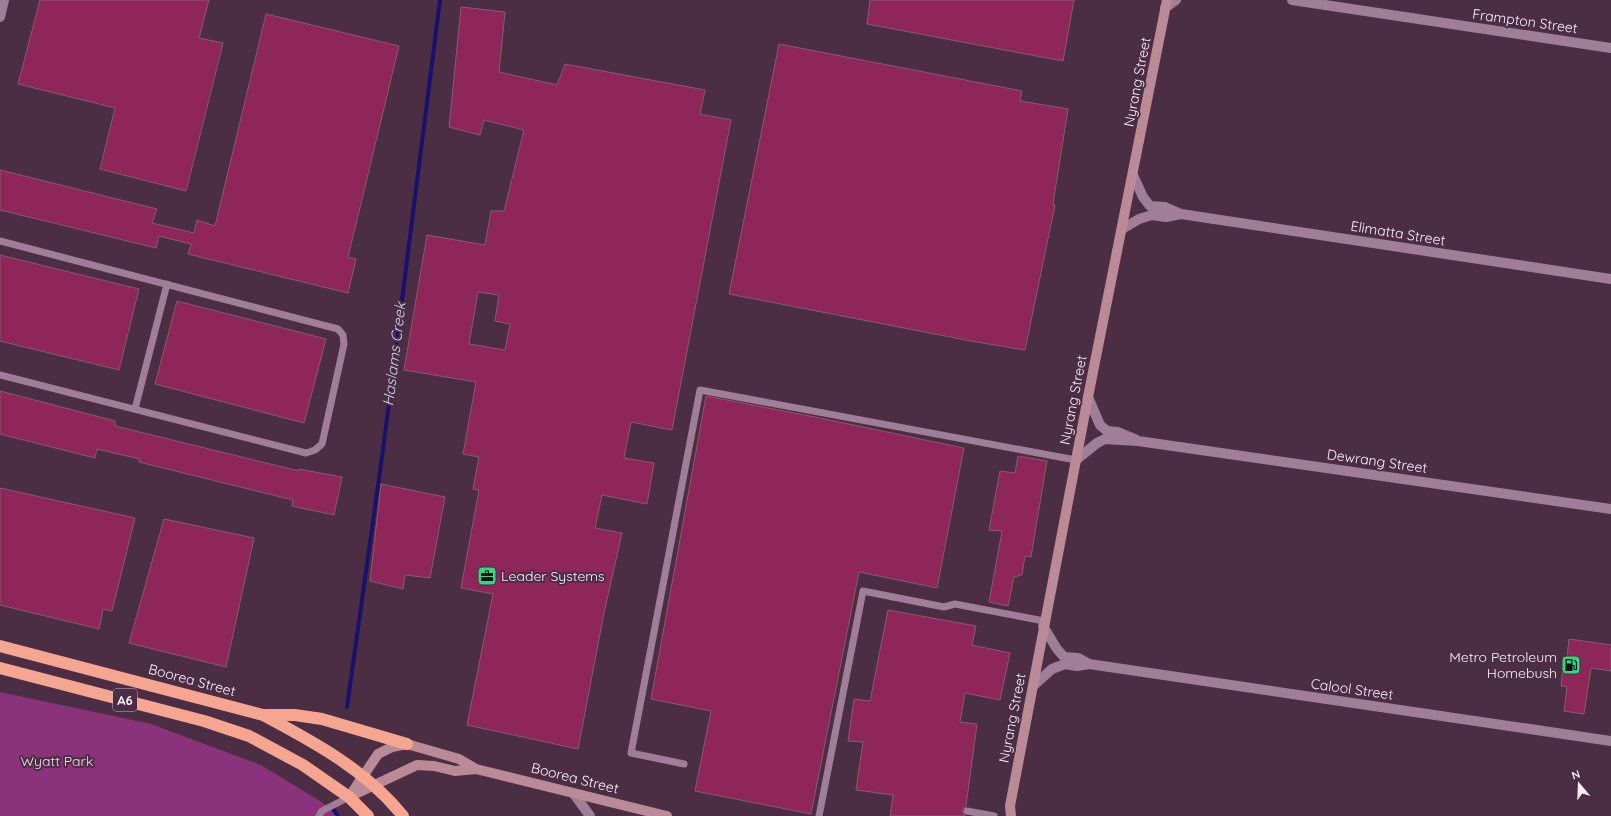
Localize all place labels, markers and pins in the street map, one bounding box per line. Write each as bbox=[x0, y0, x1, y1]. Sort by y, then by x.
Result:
office icon: Leader Systems bbox=[476, 565, 498, 587]
place label: Leader Systems bbox=[501, 567, 605, 585]
place label: Metro Petroleum Homebush bbox=[1449, 648, 1557, 682]
fuel station icon: Metro Petroleum Homebush bbox=[1560, 654, 1582, 676]

